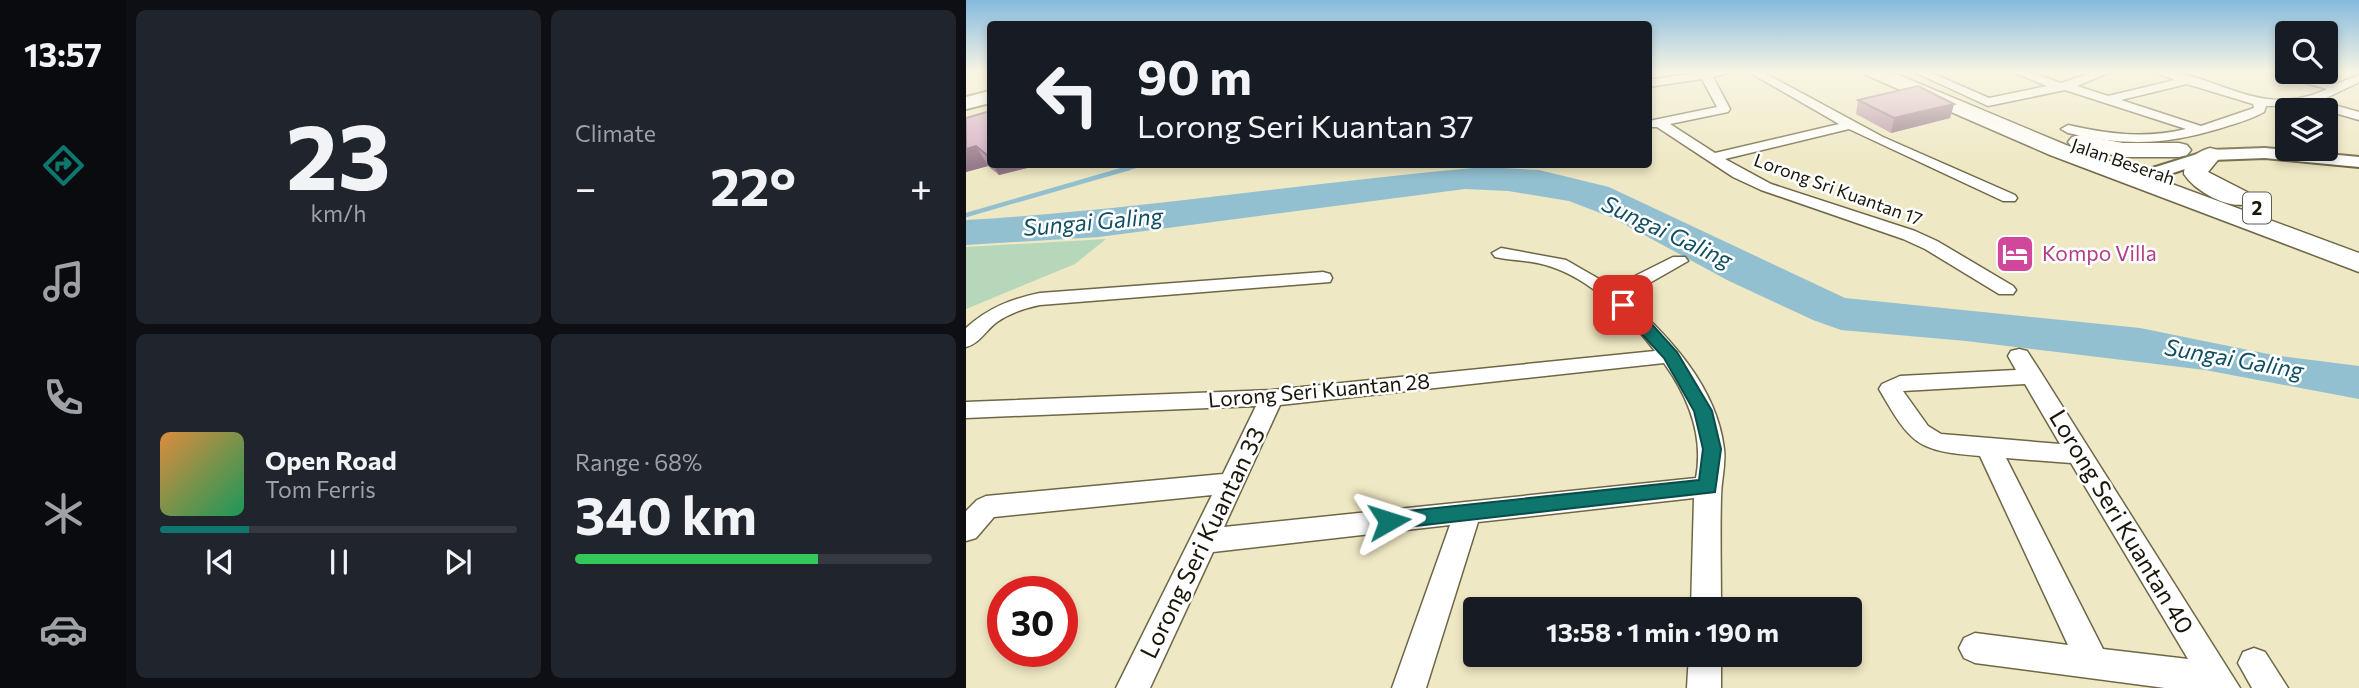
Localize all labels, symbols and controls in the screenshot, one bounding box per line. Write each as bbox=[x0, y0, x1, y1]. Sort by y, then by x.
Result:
map controls bbox=[2275, 21, 2338, 161]
button: search bbox=[2275, 21, 2338, 84]
text: 13:57 bbox=[24, 34, 102, 74]
text: 90 m bbox=[1137, 45, 1252, 105]
icon: left bbox=[1022, 49, 1113, 140]
text: 23 bbox=[286, 97, 391, 209]
button: layers bbox=[2275, 98, 2338, 161]
text: Lorong Seri Kuantan 37 bbox=[1137, 105, 1474, 145]
text: Climate bbox=[575, 119, 656, 147]
street label: Jalan Beserah bbox=[2069, 133, 2178, 189]
icon: directions bbox=[39, 141, 88, 190]
street label: Lorong Sri Kuantan 17 bbox=[1751, 148, 1925, 230]
text: 22° bbox=[710, 153, 796, 217]
text: − bbox=[575, 163, 597, 210]
text: + bbox=[910, 163, 932, 210]
water label: Sungai Galing bbox=[1598, 189, 1738, 274]
road number: 2 bbox=[2243, 192, 2271, 224]
text: km/h bbox=[311, 199, 366, 227]
water label: Sungai Galing bbox=[1022, 201, 1166, 241]
hotel icon: Kompo Villa bbox=[1994, 233, 2036, 275]
place label: Kompo Villa bbox=[2042, 240, 2157, 265]
icon: music bbox=[39, 257, 88, 306]
pin bbox=[1593, 275, 1653, 335]
icon: arrive bbox=[1604, 286, 1642, 324]
water label: Sungai Galing bbox=[2163, 332, 2307, 384]
street label: Lorong Seri Kuantan 28 bbox=[1207, 367, 1431, 412]
icon: phone bbox=[39, 373, 88, 422]
street label: Lorong Seri Kuantan 40 bbox=[2044, 404, 2201, 639]
street label: Lorong Seri Kuantan 33 bbox=[1133, 422, 1270, 663]
text: Open Road bbox=[265, 444, 397, 475]
text: Range · 68% bbox=[575, 448, 702, 476]
text: Tom Ferris bbox=[265, 475, 376, 503]
text: 340 km bbox=[575, 482, 757, 546]
position arrow bbox=[1352, 484, 1426, 558]
icon: climate bbox=[39, 489, 88, 538]
icon: previous bbox=[201, 543, 239, 581]
icon: pause bbox=[320, 543, 358, 581]
icon: next bbox=[439, 543, 477, 581]
speed limit sign: 30 bbox=[987, 576, 1078, 667]
icon: car bbox=[39, 605, 88, 654]
text: 13:58 · 1 min · 190 m bbox=[1546, 616, 1779, 647]

